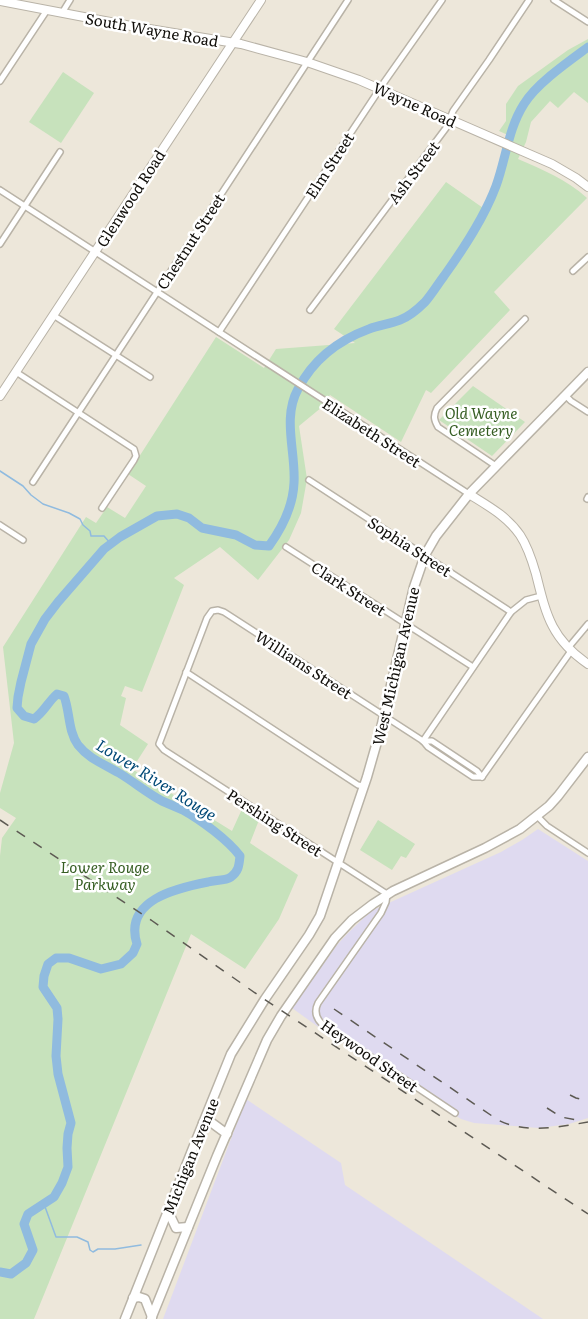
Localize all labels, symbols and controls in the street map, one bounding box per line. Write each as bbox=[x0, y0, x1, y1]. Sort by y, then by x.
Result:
street label: South Wayne Road bbox=[84, 6, 220, 52]
street label: Wayne Road bbox=[370, 75, 460, 133]
street label: Elm Street bbox=[299, 127, 359, 203]
street label: Ash Street bbox=[382, 136, 444, 208]
street label: Glenwood Road bbox=[90, 145, 170, 251]
street label: Chestnut Street bbox=[150, 188, 230, 294]
street label: Elizabeth Street bbox=[318, 392, 426, 472]
park label: Old Wayne Cemetery bbox=[445, 401, 517, 441]
street label: Sophia Street bbox=[364, 510, 456, 582]
street label: Clark Street bbox=[307, 555, 391, 621]
street label: West Michigan Avenue bbox=[366, 584, 424, 748]
street label: Williams Street bbox=[251, 624, 357, 704]
water label: Lower River Rouge bbox=[92, 732, 222, 826]
street label: Pershing Street bbox=[223, 782, 327, 862]
park label: Lower Rouge Parkway bbox=[61, 855, 149, 895]
street label: Heywood Street bbox=[317, 1013, 423, 1097]
street label: Michigan Avenue bbox=[156, 1094, 224, 1218]

